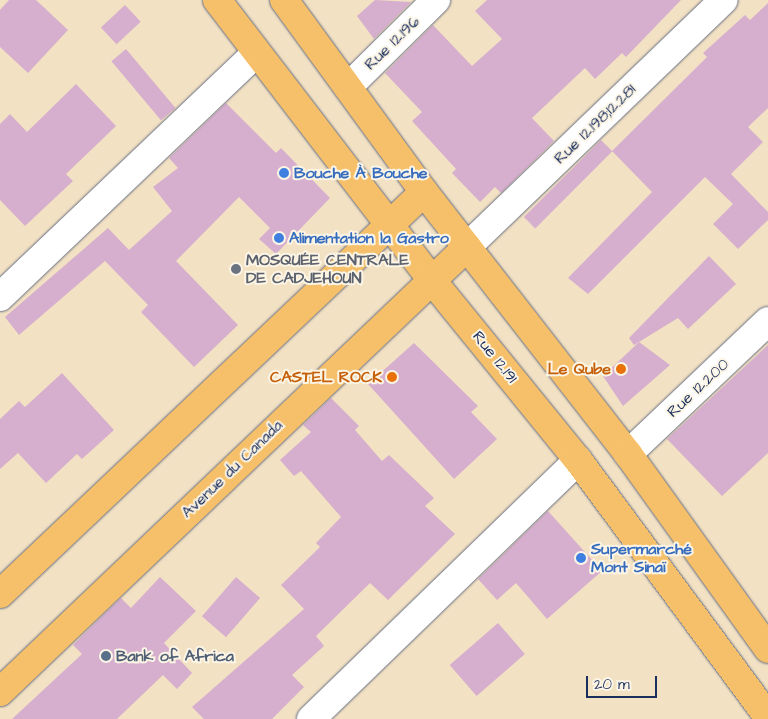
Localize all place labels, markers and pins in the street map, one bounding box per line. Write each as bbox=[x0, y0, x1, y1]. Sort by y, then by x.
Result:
place label: Bouche À Bouche bbox=[294, 163, 427, 183]
marker: Bouche À Bouche bbox=[278, 167, 290, 179]
place label: Alimentation la Gastro bbox=[289, 228, 449, 248]
marker: Alimentation la Gastro bbox=[273, 232, 285, 244]
place label: MOSQUÉE CENTRALE DE CADJEHOUN bbox=[246, 250, 409, 288]
marker: MOSQUÉE CENTRALE DE CADJEHOUN bbox=[230, 263, 242, 275]
place label: Le Qube bbox=[548, 359, 611, 379]
marker: Le Qube bbox=[615, 363, 627, 375]
place label: CASTEL ROCK bbox=[270, 367, 382, 387]
marker: CASTEL ROCK bbox=[386, 371, 398, 383]
place label: Supermarché Mont Sinaï bbox=[591, 539, 692, 577]
marker: Supermarché Mont Sinaï bbox=[575, 552, 587, 564]
place label: Bank of Africa bbox=[116, 646, 234, 666]
marker: Bank of Africa bbox=[100, 650, 112, 662]

